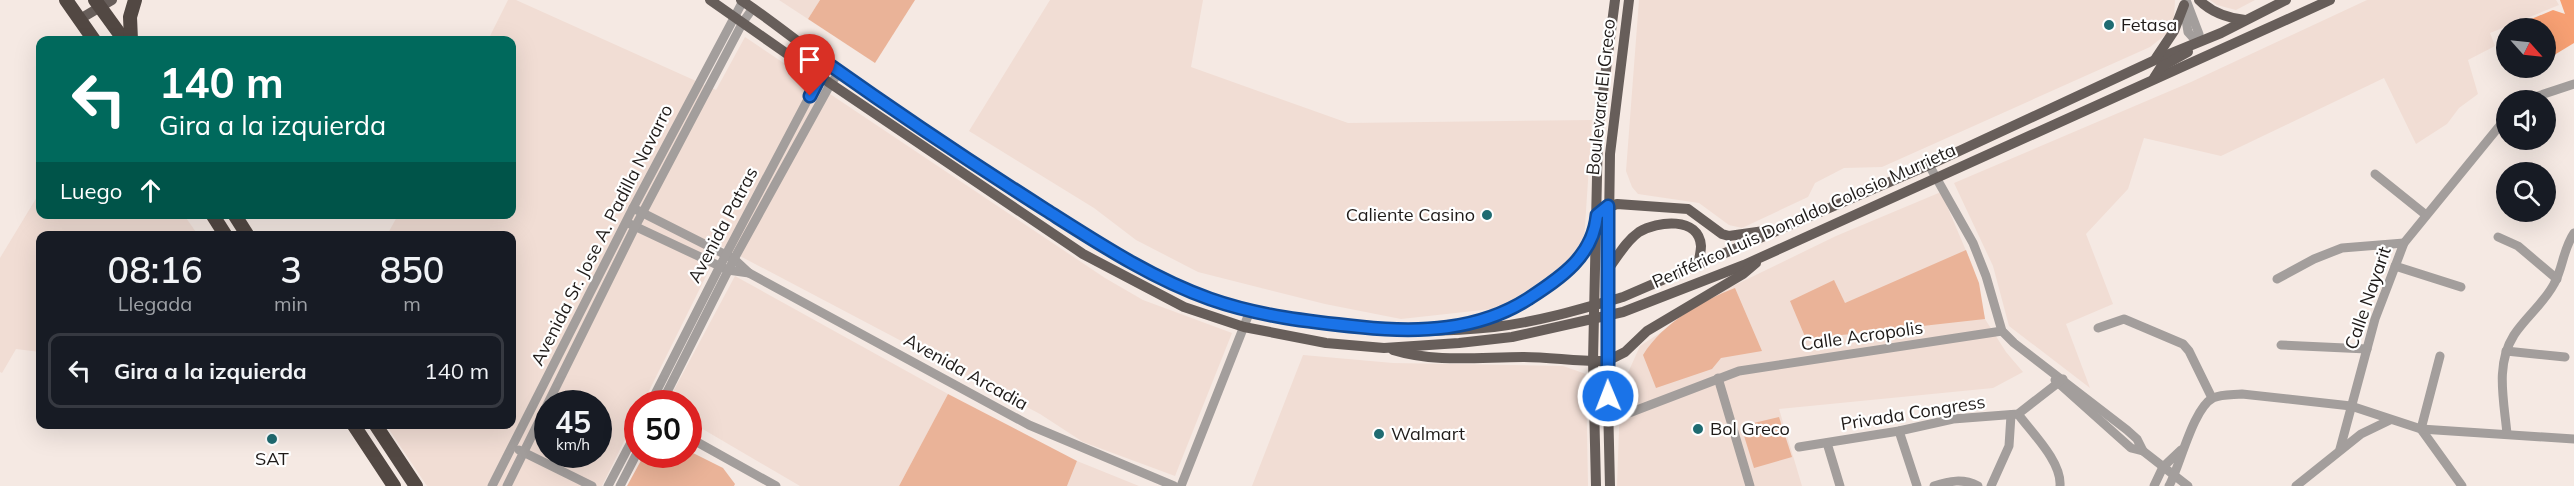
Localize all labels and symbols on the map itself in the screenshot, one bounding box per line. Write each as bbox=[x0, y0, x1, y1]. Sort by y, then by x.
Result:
place label: Fetasa bbox=[2121, 13, 2177, 36]
street label: Boulevard El Greco bbox=[1581, 18, 1620, 176]
marker: Fetasa bbox=[2102, 18, 2116, 32]
north arrow bbox=[2496, 18, 2556, 78]
pin bbox=[784, 34, 835, 96]
street label: Avenida Sr. Jose A. Padilla Navarro bbox=[525, 100, 678, 369]
street label: Periférico Luis Donaldo Colosio Murrieta bbox=[1648, 138, 1959, 293]
street label: Avenida Patras bbox=[682, 163, 763, 287]
place label: Caliente Casino bbox=[1346, 203, 1475, 226]
marker: Caliente Casino bbox=[1480, 208, 1494, 222]
street label: Calle Nayarit bbox=[2339, 243, 2396, 352]
street label: Calle Acropolis bbox=[1799, 316, 1925, 355]
street label: Avenida Arcadia bbox=[900, 328, 1032, 415]
position arrow bbox=[1576, 364, 1640, 428]
speed limit sign: 50 bbox=[624, 390, 702, 468]
street label: Privada Congress bbox=[1839, 390, 1987, 435]
place label: Bol Greco bbox=[1710, 417, 1790, 440]
place label: Walmart bbox=[1391, 422, 1465, 445]
marker: Bol Greco bbox=[1691, 422, 1705, 436]
marker: Walmart bbox=[1372, 427, 1386, 441]
marker: SAT bbox=[265, 432, 279, 446]
place label: SAT bbox=[255, 447, 289, 470]

